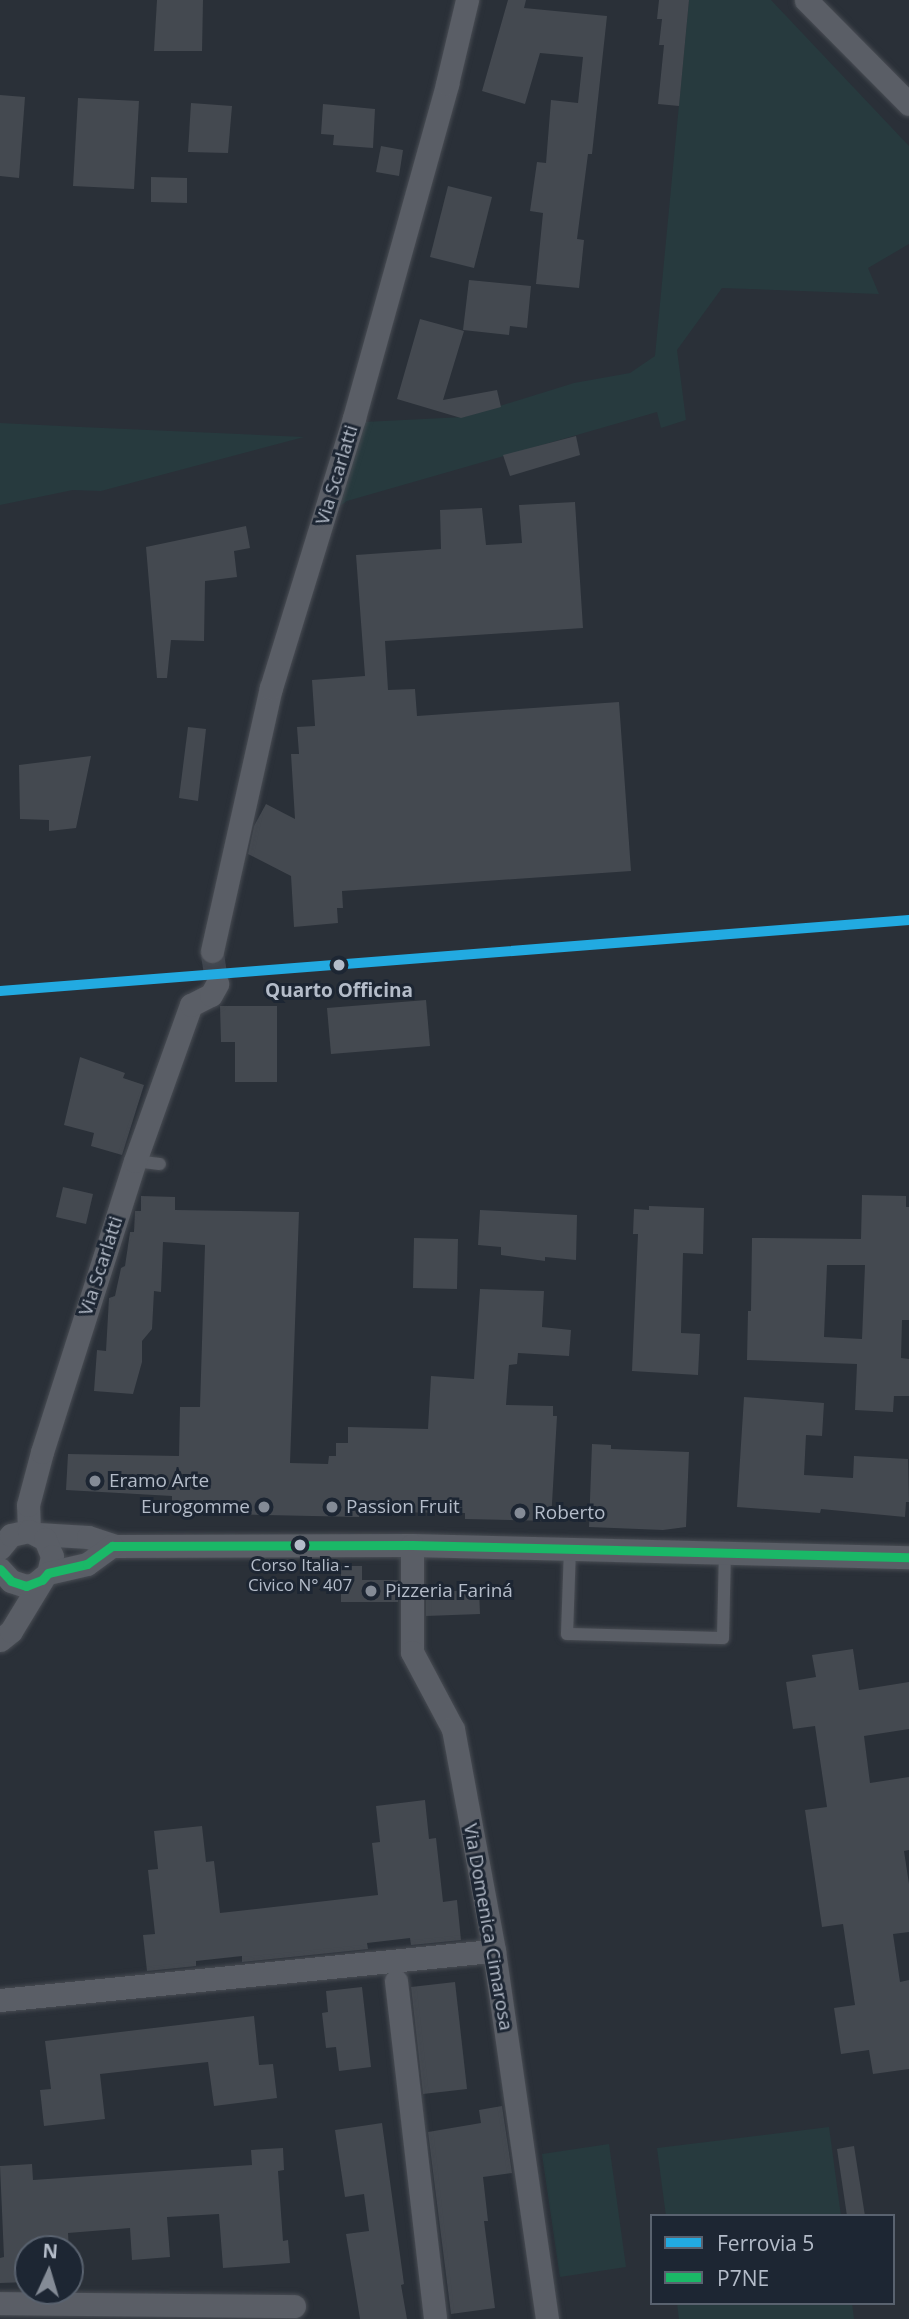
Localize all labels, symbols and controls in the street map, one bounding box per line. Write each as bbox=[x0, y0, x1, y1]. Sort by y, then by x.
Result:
street label: Via Scarlatti bbox=[311, 422, 363, 528]
marker: Quarto Officina bbox=[328, 954, 350, 976]
place label: Quarto Officina bbox=[265, 980, 413, 1002]
street label: Via Scarlatti bbox=[74, 1213, 128, 1319]
place label: Eramo Arte bbox=[109, 1470, 209, 1492]
marker: Eramo Arte bbox=[87, 1473, 103, 1489]
place label: Eurogomme bbox=[141, 1496, 250, 1518]
place label: Passion Fruit bbox=[346, 1496, 460, 1518]
marker: Eurogomme bbox=[256, 1499, 272, 1515]
marker: Passion Fruit bbox=[324, 1499, 340, 1515]
place label: Roberto bbox=[534, 1502, 605, 1524]
marker: Roberto bbox=[512, 1505, 528, 1521]
marker: Corso Italia - Civico N° 407 bbox=[293, 1538, 307, 1552]
place label: Corso Italia - Civico N° 407 bbox=[248, 1555, 352, 1595]
place label: Pizzeria Fariná bbox=[385, 1580, 513, 1602]
marker: Pizzeria Fariná bbox=[363, 1583, 379, 1599]
street label: Via Domenica Cimarosa bbox=[459, 1822, 517, 2032]
legend bbox=[650, 2214, 895, 2305]
text: Ferrovia 5 bbox=[717, 2229, 814, 2257]
north arrow bbox=[14, 2235, 84, 2305]
text: N bbox=[42, 2238, 59, 2265]
text: P7NE bbox=[717, 2264, 769, 2292]

